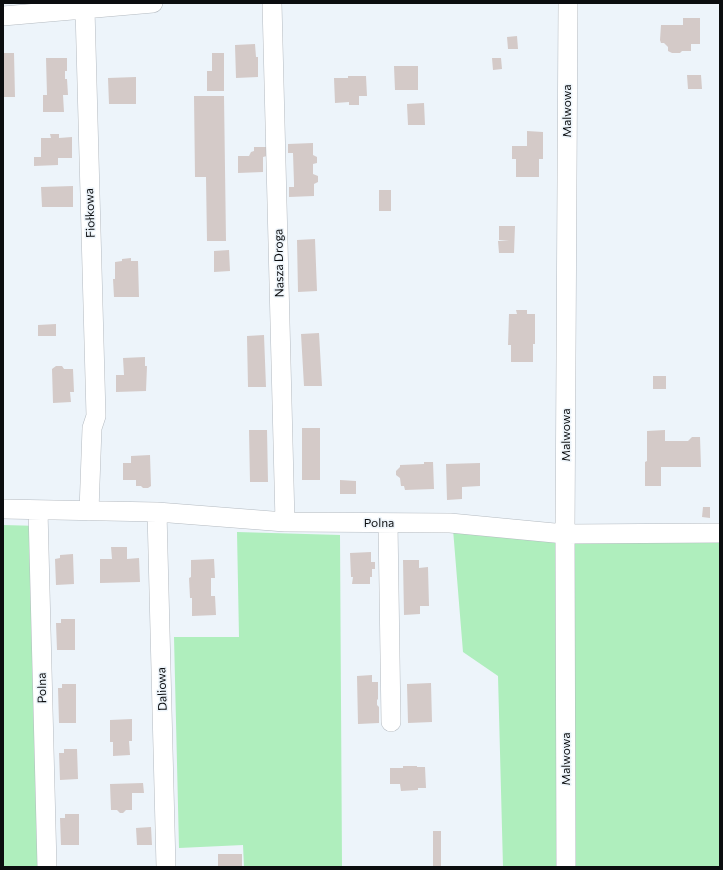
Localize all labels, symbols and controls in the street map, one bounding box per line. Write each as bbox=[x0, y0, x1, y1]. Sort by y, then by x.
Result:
street label: Malwowa bbox=[560, 85, 574, 137]
street label: Fiołkowa bbox=[82, 188, 98, 238]
street label: Nasza Droga bbox=[271, 229, 287, 297]
street label: Malwowa bbox=[559, 409, 573, 461]
street label: Polna bbox=[364, 516, 394, 530]
street label: Daliowa bbox=[154, 667, 170, 711]
street label: Polna bbox=[35, 673, 49, 703]
street label: Malwowa bbox=[559, 733, 573, 785]

